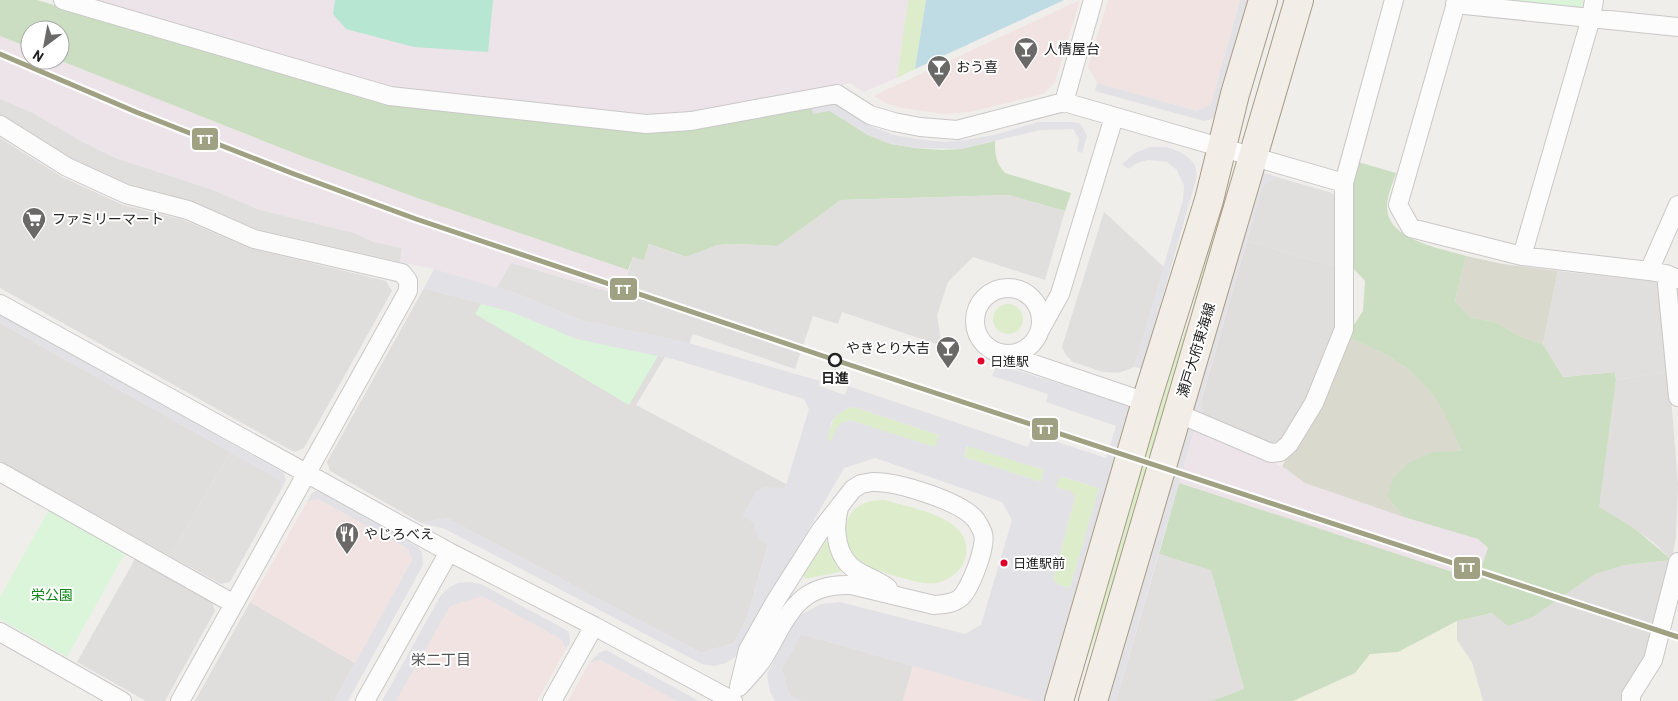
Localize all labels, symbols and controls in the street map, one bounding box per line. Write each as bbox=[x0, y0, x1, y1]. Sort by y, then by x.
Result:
north arrow bbox=[20, 20, 70, 70]
bar icon: 人情屋台 bbox=[1013, 36, 1039, 70]
place label: 人情屋台 bbox=[1044, 40, 1100, 57]
text: N bbox=[29, 47, 46, 66]
bar icon: おう喜 bbox=[926, 54, 952, 88]
place label: おう喜 bbox=[956, 58, 998, 75]
line badge: TT bbox=[191, 127, 219, 151]
text: TT bbox=[197, 130, 213, 147]
supermarket icon: ファミリーマート bbox=[21, 206, 47, 240]
place label: ファミリーマート bbox=[52, 210, 164, 227]
line badge: TT bbox=[609, 277, 638, 301]
text: TT bbox=[615, 280, 631, 297]
street label: 瀬戸大府東海線 bbox=[1173, 301, 1218, 399]
bar icon: やきとり大吉 bbox=[935, 335, 961, 369]
place label: やきとり大吉 bbox=[846, 339, 930, 356]
marker: 日進 bbox=[828, 353, 842, 367]
place label: 日進駅 bbox=[990, 353, 1029, 369]
marker: 日進駅 bbox=[976, 356, 986, 366]
place label: 日進 bbox=[821, 369, 849, 386]
line badge: TT bbox=[1031, 417, 1059, 441]
text: TT bbox=[1037, 420, 1053, 437]
restaurant icon: やじろべえ bbox=[334, 521, 360, 555]
place label: やじろべえ bbox=[364, 525, 434, 542]
place label: 日進駅前 bbox=[1013, 555, 1065, 571]
line badge: TT bbox=[1453, 556, 1481, 580]
marker: 日進駅前 bbox=[999, 558, 1009, 568]
text: TT bbox=[1459, 558, 1475, 575]
park label: 栄公園 bbox=[31, 586, 73, 603]
district label: 栄二丁目 bbox=[411, 650, 471, 668]

